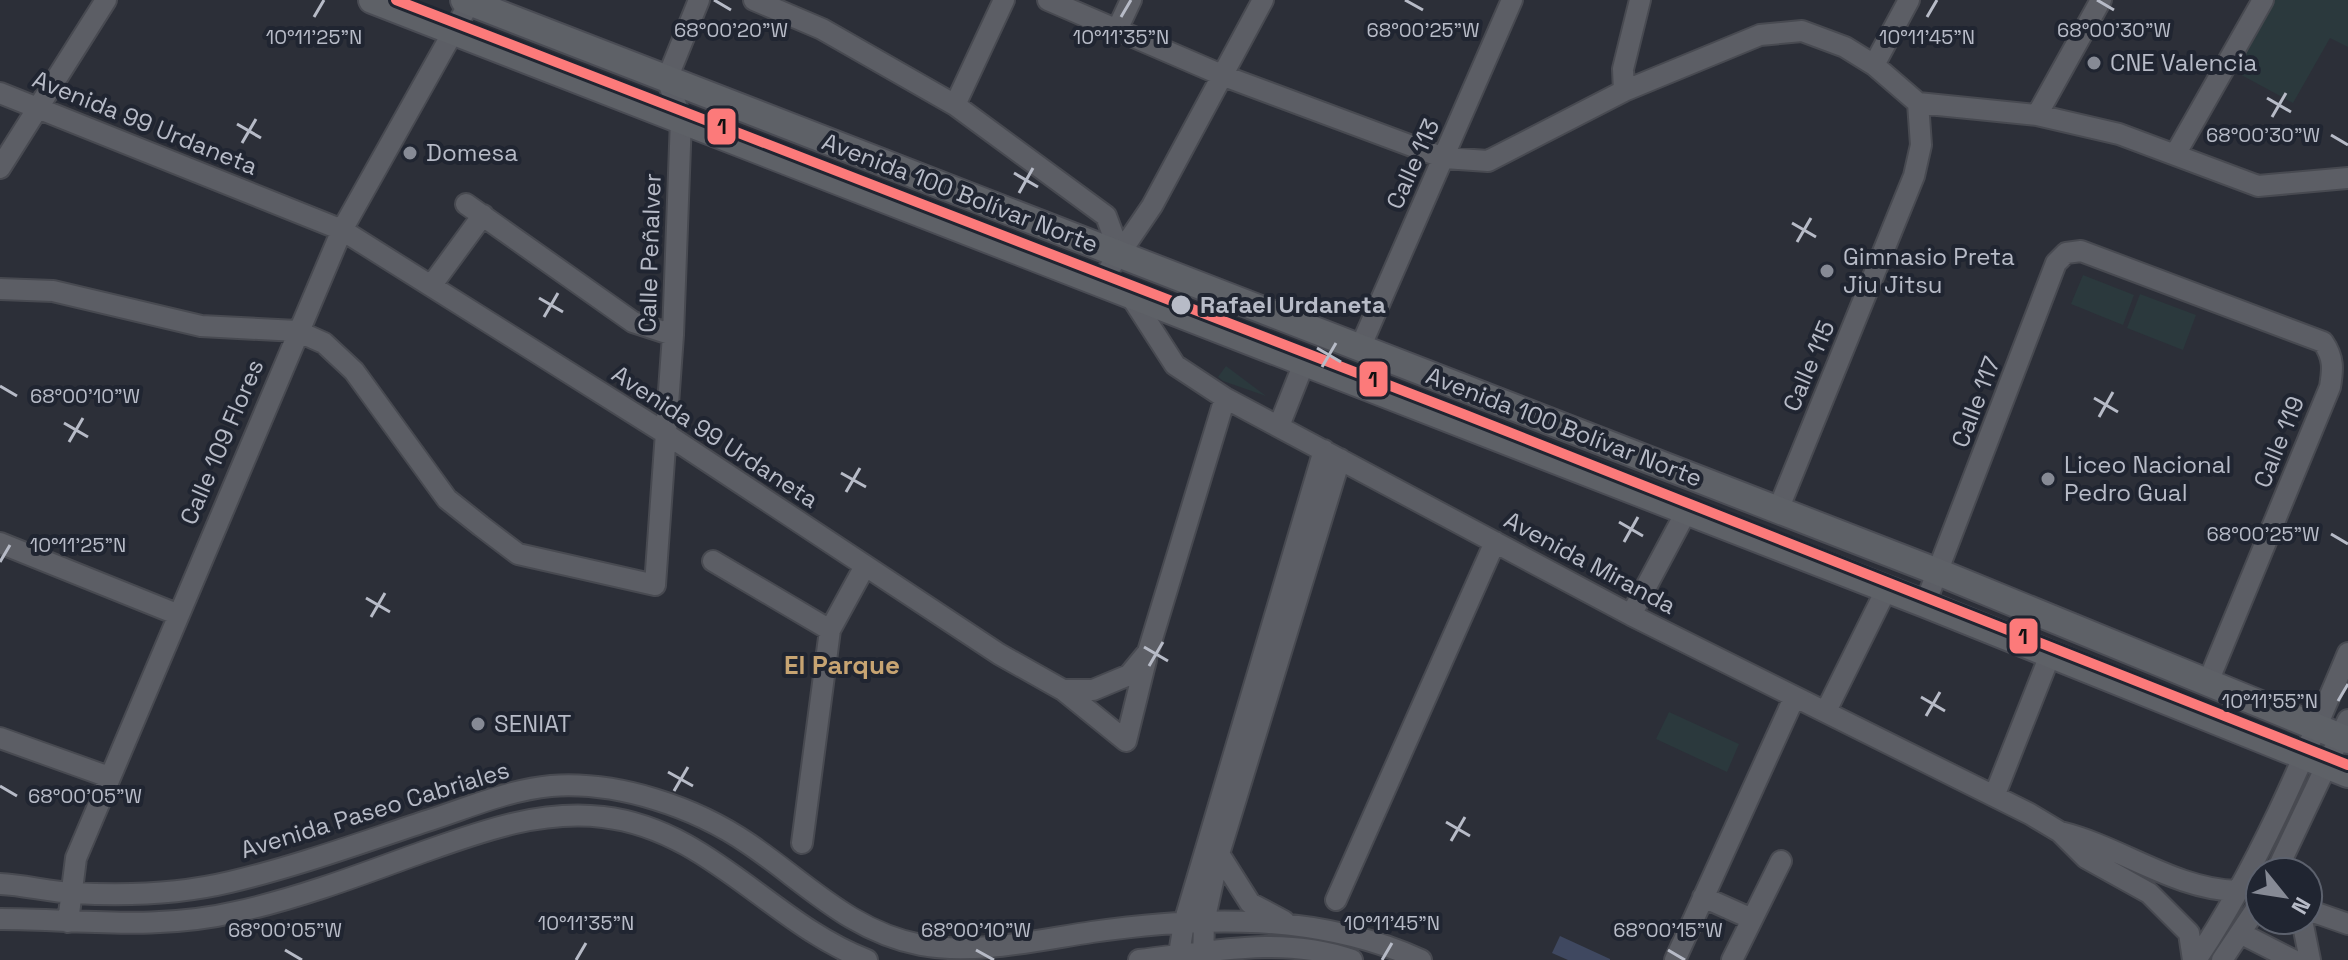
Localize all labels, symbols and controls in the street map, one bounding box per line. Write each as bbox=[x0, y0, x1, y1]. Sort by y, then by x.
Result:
text: 68°00'20"W bbox=[674, 17, 788, 43]
text: 68°00'25"W bbox=[1366, 17, 1480, 43]
text: 68°00'30"W bbox=[2057, 17, 2171, 43]
text: 10°11'25"N bbox=[266, 24, 362, 50]
text: 10°11'35"N bbox=[1073, 24, 1169, 50]
text: 10°11'45"N bbox=[1879, 24, 1975, 50]
place label: CNE Valencia bbox=[2110, 47, 2258, 78]
marker: CNE Valencia bbox=[2085, 54, 2103, 72]
street label: Avenida 99 Urdaneta bbox=[28, 63, 262, 182]
line badge: 1 bbox=[706, 107, 737, 146]
text: 1 bbox=[717, 112, 727, 140]
street label: Calle 113 bbox=[1379, 114, 1446, 214]
text: 68°00'30"W bbox=[2206, 122, 2320, 148]
street label: Avenida 100 Bolívar Norte bbox=[818, 126, 1103, 260]
place label: Domesa bbox=[426, 137, 518, 168]
marker: Domesa bbox=[401, 144, 419, 162]
street label: Calle Peñalver bbox=[631, 173, 668, 333]
place label: Gimnasio Preta Jiu Jitsu bbox=[1843, 241, 2015, 300]
marker: Gimnasio Preta Jiu Jitsu bbox=[1818, 262, 1836, 280]
place label: Rafael Urdaneta bbox=[1200, 289, 1386, 320]
marker: Rafael Urdaneta bbox=[1169, 293, 1193, 317]
street label: Calle 115 bbox=[1776, 316, 1842, 416]
street label: Calle 117 bbox=[1944, 352, 2007, 452]
street label: Calle 109 Flores bbox=[173, 354, 270, 529]
street label: Avenida 99 Urdaneta bbox=[606, 358, 825, 515]
line badge: 1 bbox=[1358, 360, 1389, 398]
street label: Avenida 100 Bolívar Norte bbox=[1422, 360, 1707, 494]
text: 1 bbox=[1368, 365, 1378, 393]
text: 68°00'10"W bbox=[30, 383, 140, 409]
street label: Calle 119 bbox=[2246, 391, 2311, 492]
place label: Liceo Nacional Pedro Gual bbox=[2064, 449, 2231, 508]
marker: Liceo Nacional Pedro Gual bbox=[2039, 470, 2057, 488]
street label: Avenida Miranda bbox=[1499, 504, 1682, 621]
text: 68°00'25"W bbox=[2206, 521, 2320, 547]
text: 10°11'25"N bbox=[30, 532, 126, 558]
line badge: 1 bbox=[2008, 617, 2039, 655]
text: 1 bbox=[2018, 622, 2028, 650]
district label: El Parque bbox=[784, 648, 900, 682]
text: 10°11'55"N bbox=[2222, 688, 2318, 714]
place label: SENIAT bbox=[494, 708, 571, 739]
marker: SENIAT bbox=[469, 715, 487, 733]
street label: Avenida Paseo Cabriales bbox=[237, 754, 513, 865]
text: 68°00'05"W bbox=[28, 783, 142, 809]
north arrow bbox=[2244, 856, 2324, 936]
text: N bbox=[2286, 893, 2317, 919]
text: 10°11'35"N bbox=[538, 910, 634, 936]
text: 10°11'45"N bbox=[1344, 910, 1440, 936]
text: 68°00'05"W bbox=[228, 917, 342, 943]
text: 68°00'10"W bbox=[921, 917, 1031, 943]
text: 68°00'15"W bbox=[1613, 917, 1723, 943]

